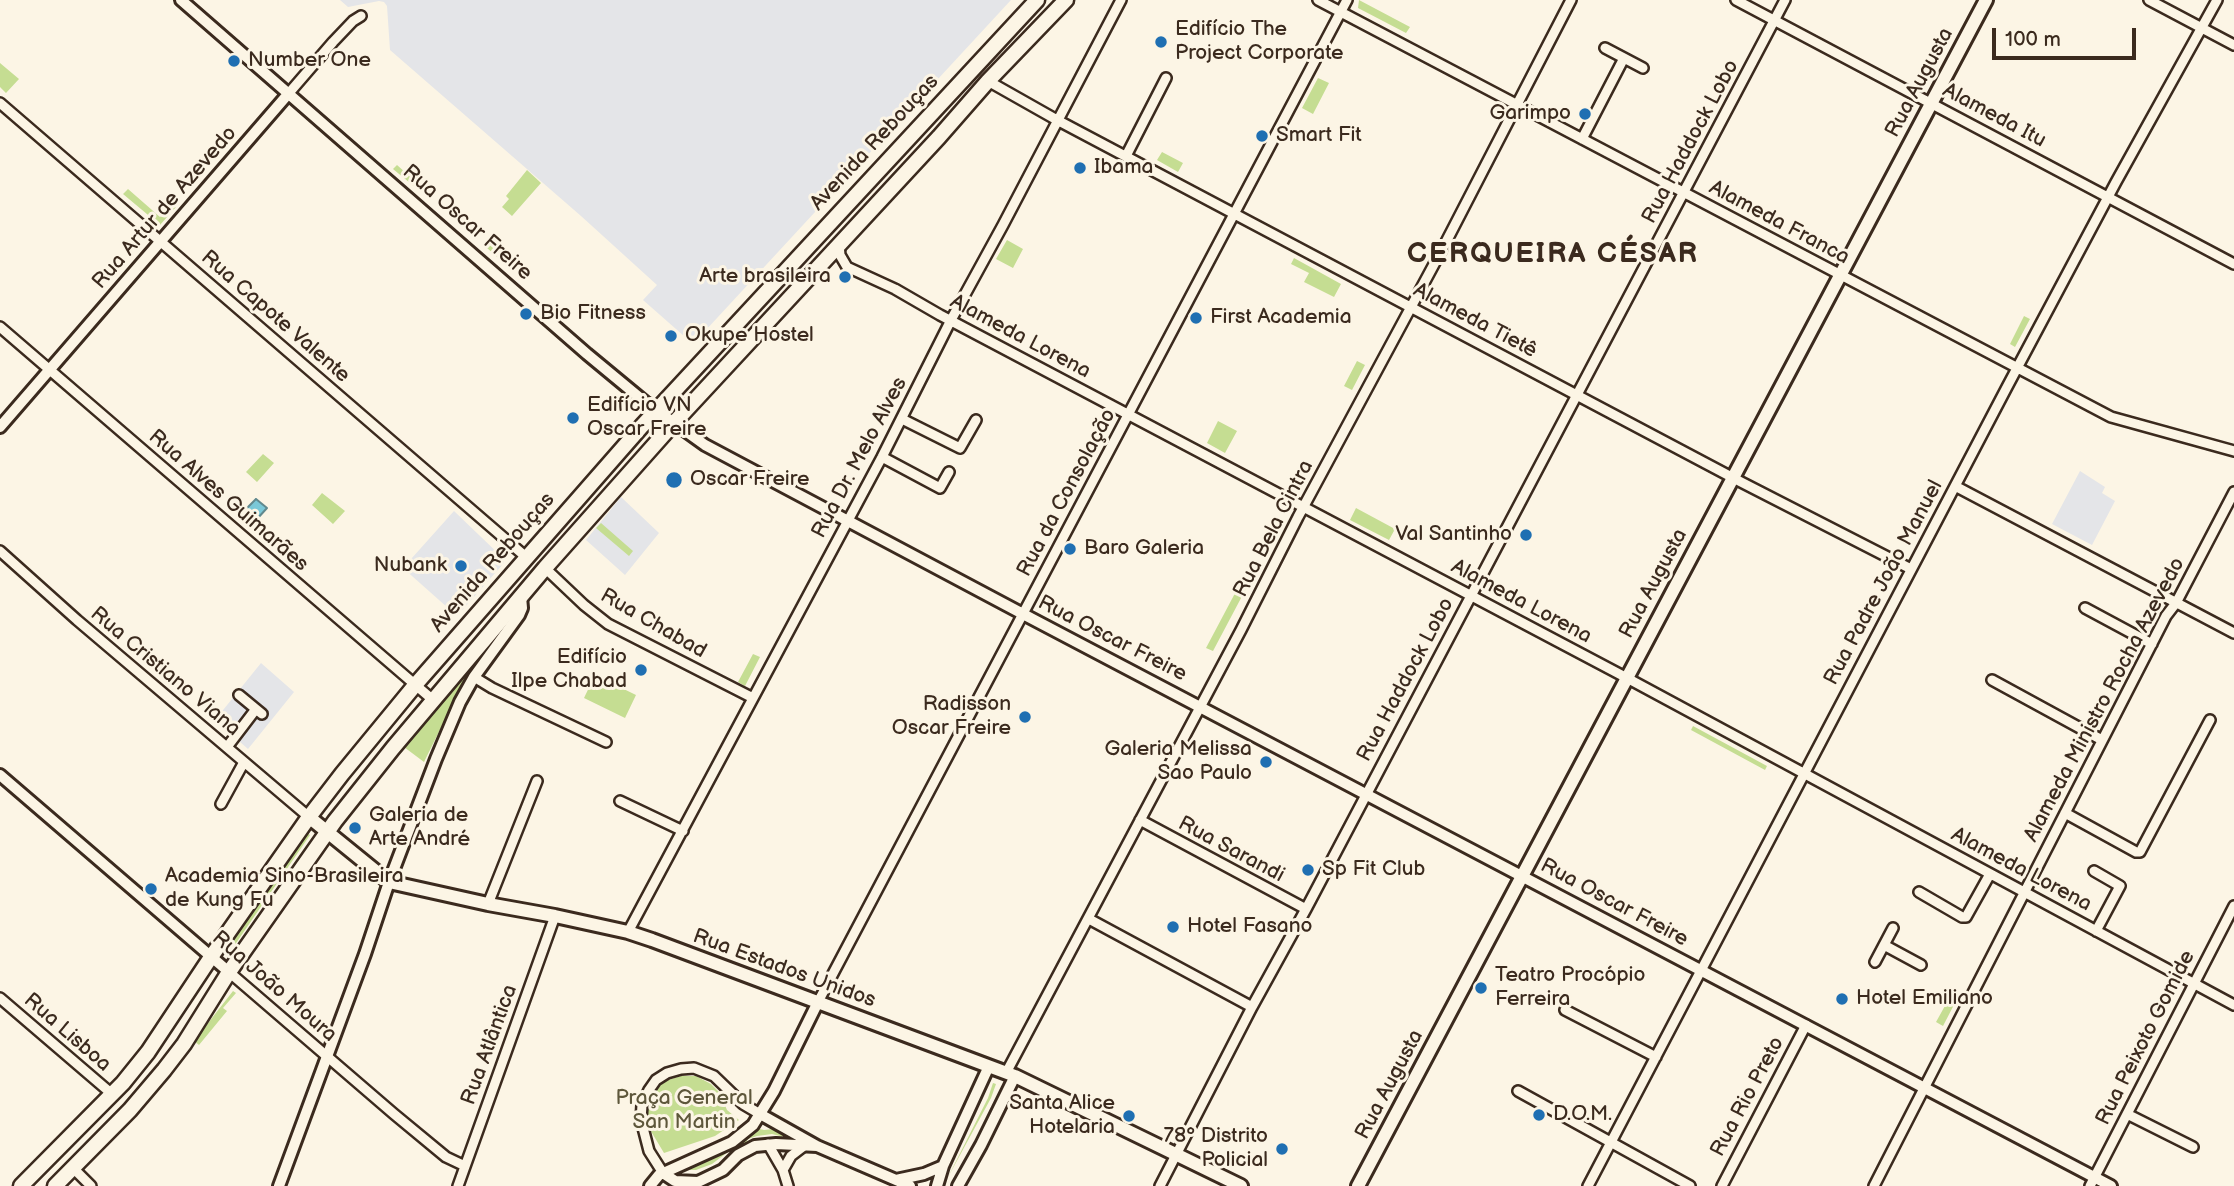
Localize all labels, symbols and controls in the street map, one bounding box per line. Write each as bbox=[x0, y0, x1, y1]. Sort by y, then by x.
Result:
scale bar bbox=[1996, 14, 2140, 58]
place label: Edifício The Project Corporate bbox=[1175, 17, 1343, 67]
street label: Rua Augusta bbox=[1881, 24, 1959, 142]
text: 100 m bbox=[2005, 27, 2061, 52]
marker: Edifício The Project Corporate bbox=[1153, 34, 1169, 50]
place label: Number One bbox=[248, 48, 371, 74]
marker: Number One bbox=[226, 53, 242, 69]
street label: Rua Haddock Lobo bbox=[1637, 56, 1745, 228]
street label: Avenida Rebouças bbox=[805, 70, 945, 216]
street label: Alameda Itu bbox=[1938, 78, 2050, 154]
place label: Garimpo bbox=[1489, 101, 1571, 127]
marker: Garimpo bbox=[1577, 106, 1593, 122]
street label: Rua Artur de Azevedo bbox=[87, 121, 243, 295]
place label: Smart Fit bbox=[1276, 123, 1362, 149]
marker: Smart Fit bbox=[1254, 128, 1270, 144]
place label: Ibama bbox=[1094, 155, 1153, 181]
street label: Rua Oscar Freire bbox=[397, 160, 537, 286]
marker: Ibama bbox=[1072, 160, 1088, 176]
street label: Alameda Franca bbox=[1705, 175, 1853, 271]
district label: CERQUEIRA CÉSAR bbox=[1409, 238, 1697, 272]
street label: Rua Capote Valente bbox=[195, 245, 355, 389]
place label: Arte brasileira bbox=[699, 264, 831, 290]
marker: Arte brasileira bbox=[837, 269, 853, 285]
street label: Alameda Tietê bbox=[1409, 278, 1541, 364]
street label: Alameda Lorena bbox=[945, 289, 1095, 385]
place label: Bio Fitness bbox=[540, 301, 646, 327]
place label: First Academia bbox=[1210, 305, 1352, 331]
marker: Bio Fitness bbox=[518, 306, 534, 322]
marker: First Academia bbox=[1188, 310, 1204, 326]
place label: Okupe Hostel bbox=[685, 323, 814, 349]
marker: Okupe Hostel bbox=[663, 328, 679, 344]
street label: Rua Dr. Melo Alves bbox=[807, 373, 913, 543]
place label: Edifício VN Oscar Freire bbox=[587, 393, 706, 443]
street label: Rua da Consolação bbox=[1012, 405, 1122, 581]
marker: Edifício VN Oscar Freire bbox=[565, 410, 581, 426]
street label: Rua Alves Guimarães bbox=[143, 425, 313, 577]
street label: Rua Bela Cintra bbox=[1229, 456, 1319, 602]
place label: Oscar Freire bbox=[690, 467, 809, 493]
marker: Oscar Freire bbox=[664, 470, 684, 490]
street label: Rua Padre João Manuel bbox=[1819, 476, 1949, 690]
street label: Avenida Rebouças bbox=[425, 488, 561, 638]
place label: Val Santinho bbox=[1395, 522, 1512, 548]
street label: Rua Augusta bbox=[1615, 525, 1693, 643]
marker: Val Santinho bbox=[1518, 527, 1534, 543]
place label: Baro Galeria bbox=[1084, 536, 1204, 562]
marker: Baro Galeria bbox=[1062, 541, 1078, 557]
place label: Nubank bbox=[374, 553, 447, 579]
street label: Alameda Lorena bbox=[1446, 554, 1596, 650]
street label: Alameda Ministro Rocha Azevedo bbox=[2019, 554, 2191, 846]
marker: Nubank bbox=[453, 558, 469, 574]
street label: Rua Chabad bbox=[595, 583, 711, 665]
street label: Rua Oscar Freire bbox=[1033, 591, 1191, 687]
street label: Rua Haddock Lobo bbox=[1352, 594, 1460, 766]
street label: Rua Cristiano Viana bbox=[85, 602, 245, 742]
place label: Edifício Ilpe Chabad bbox=[511, 645, 627, 695]
marker: Edifício Ilpe Chabad bbox=[633, 662, 649, 678]
place label: Radisson Oscar Freire bbox=[892, 692, 1011, 742]
marker: Radisson Oscar Freire bbox=[1017, 709, 1033, 725]
place label: Galeria Melissa Sao Paulo bbox=[1104, 737, 1252, 787]
marker: Galeria Melissa Sao Paulo bbox=[1258, 754, 1274, 770]
place label: Galeria de Arte André bbox=[369, 803, 470, 853]
street label: Rua Sarandi bbox=[1174, 812, 1288, 888]
marker: Galeria de Arte André bbox=[347, 820, 363, 836]
street label: Alameda Lorena bbox=[1946, 822, 2096, 918]
street label: Rua Oscar Freire bbox=[1536, 853, 1692, 953]
place label: Sp Fit Club bbox=[1322, 857, 1425, 883]
marker: Sp Fit Club bbox=[1300, 862, 1316, 878]
place label: Academia Sino-Brasileira de Kung Fu bbox=[165, 864, 404, 914]
marker: Academia Sino-Brasileira de Kung Fu bbox=[143, 881, 159, 897]
place label: Hotel Fasano bbox=[1187, 914, 1312, 940]
marker: Hotel Fasano bbox=[1165, 919, 1181, 935]
street label: Rua Estados Unidos bbox=[689, 924, 879, 1014]
street label: Rua João Moura bbox=[207, 926, 341, 1048]
street label: Rua Peixoto Gomide bbox=[2091, 946, 2201, 1130]
place label: Teatro Procópio Ferreira bbox=[1495, 963, 1645, 1013]
marker: Teatro Procópio Ferreira bbox=[1473, 980, 1489, 996]
street label: Rua Atlântica bbox=[457, 981, 523, 1109]
place label: Hotel Emiliano bbox=[1856, 986, 1993, 1012]
street label: Rua Lisboa bbox=[18, 988, 116, 1078]
marker: Hotel Emiliano bbox=[1834, 991, 1850, 1007]
street label: Rua Augusta bbox=[1351, 1026, 1429, 1144]
street label: Rua Rio Preto bbox=[1706, 1033, 1790, 1161]
park label: Praça General San Martin bbox=[615, 1086, 753, 1136]
place label: Santa Alice Hotelaria bbox=[1009, 1091, 1115, 1141]
place label: D.O.M. bbox=[1553, 1102, 1612, 1128]
marker: D.O.M. bbox=[1531, 1107, 1547, 1123]
marker: Santa Alice Hotelaria bbox=[1121, 1108, 1137, 1124]
place label: 78º Distrito Policial bbox=[1164, 1124, 1268, 1174]
marker: 78º Distrito Policial bbox=[1274, 1141, 1290, 1157]

